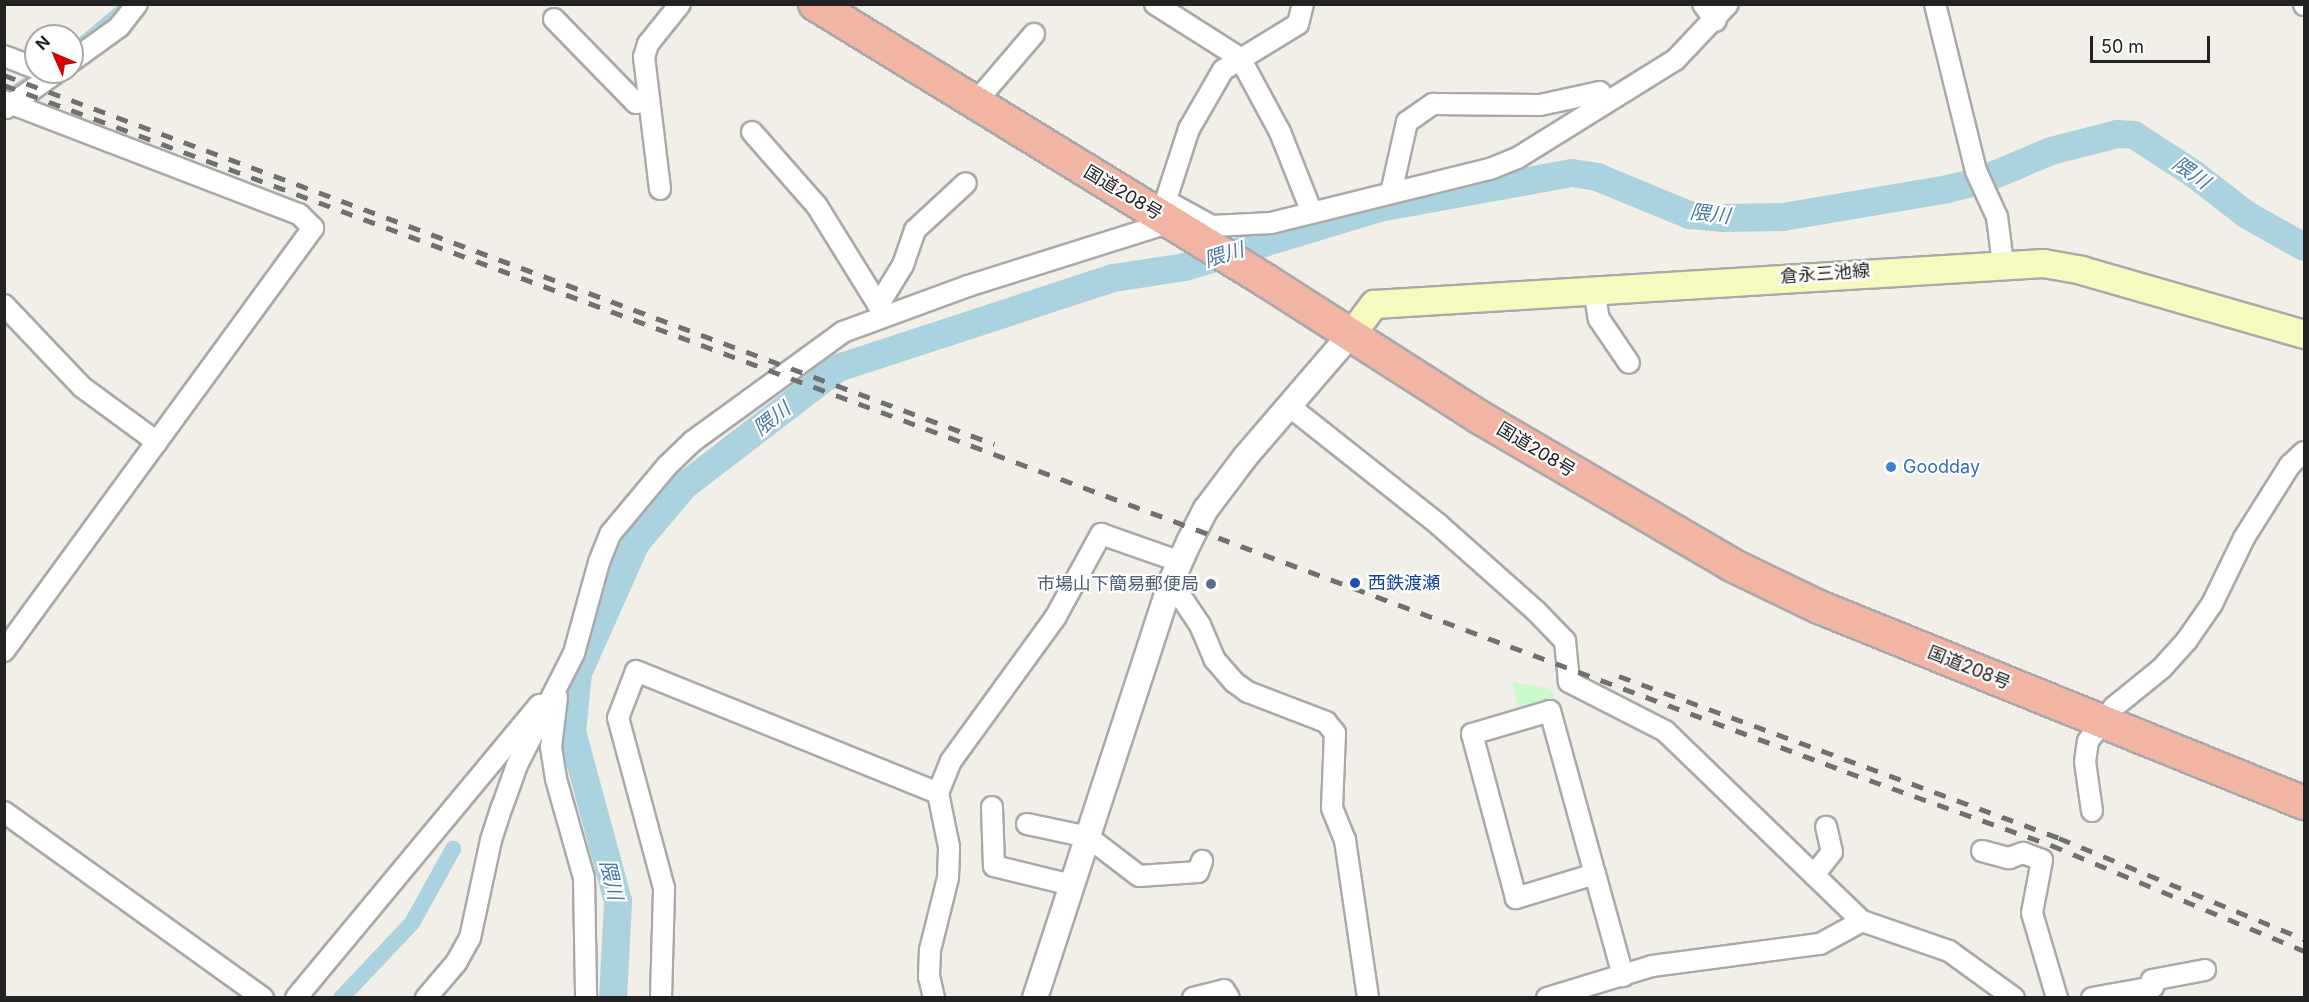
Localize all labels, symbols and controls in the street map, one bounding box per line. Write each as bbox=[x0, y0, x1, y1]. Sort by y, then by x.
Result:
north arrow bbox=[24, 24, 84, 84]
scale bar bbox=[2093, 24, 2213, 62]
text: N bbox=[31, 31, 54, 54]
text: 50 m bbox=[2101, 36, 2144, 57]
water label: 隈川 bbox=[2168, 152, 2214, 194]
street label: 国道208号 bbox=[1080, 161, 1166, 225]
water label: 隈川 bbox=[1689, 200, 1731, 228]
water label: 隈川 bbox=[1201, 238, 1247, 272]
street label: 倉永三池線 bbox=[1779, 260, 1871, 288]
water label: 隈川 bbox=[749, 397, 795, 441]
street label: 国道208号 bbox=[1493, 418, 1579, 482]
place label: Goodday bbox=[1903, 456, 1980, 478]
marker: Goodday bbox=[1884, 460, 1898, 474]
place label: 西鉄渡瀬 bbox=[1368, 572, 1440, 594]
place label: 市場山下簡易郵便局 bbox=[1037, 573, 1199, 595]
marker: 西鉄渡瀬 bbox=[1346, 574, 1364, 592]
marker: 市場山下簡易郵便局 bbox=[1204, 577, 1218, 591]
street label: 国道208号 bbox=[1924, 642, 2014, 694]
water label: 隈川 bbox=[595, 858, 627, 902]

